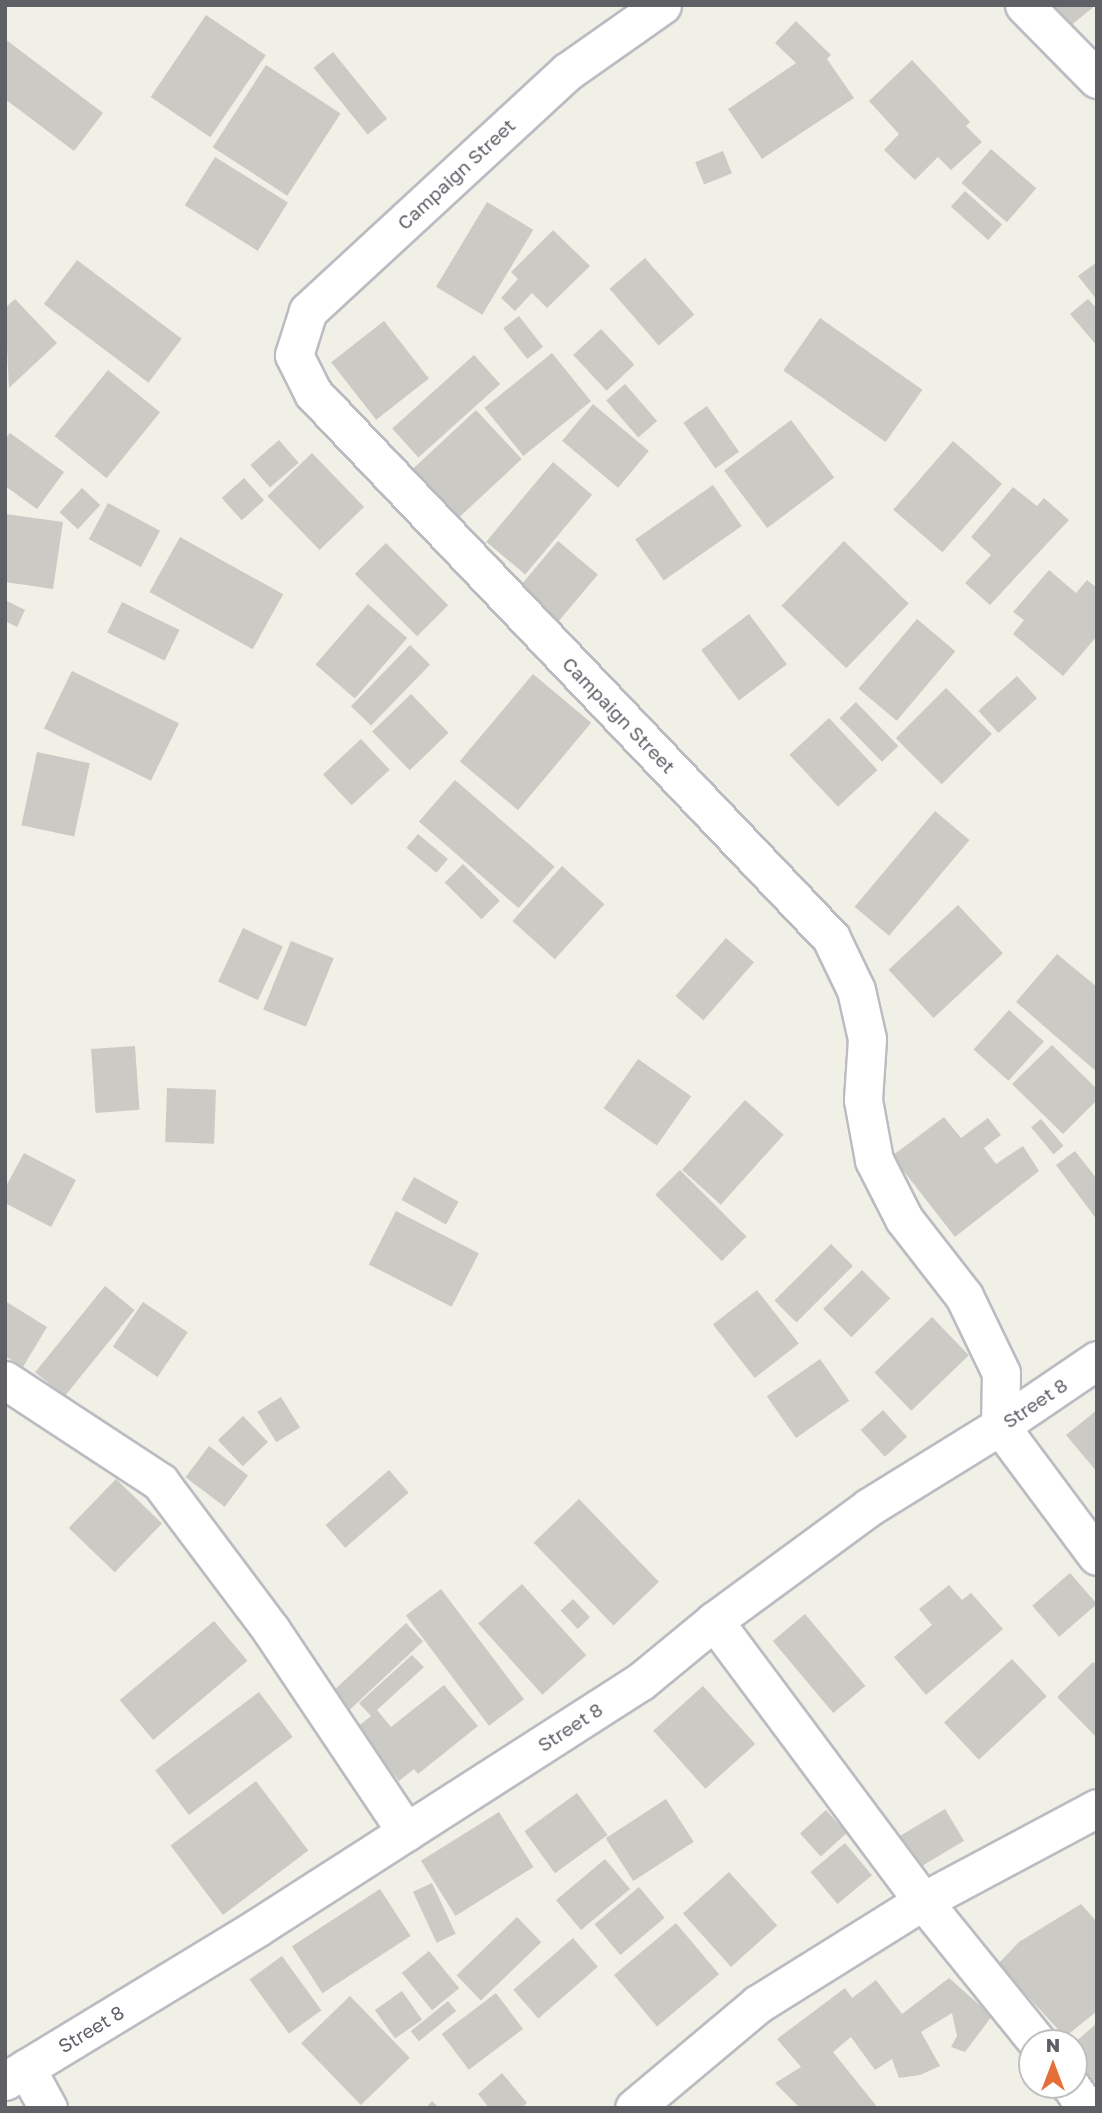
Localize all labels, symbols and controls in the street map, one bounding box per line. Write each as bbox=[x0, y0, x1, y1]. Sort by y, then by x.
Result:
street label: Campaign Street bbox=[393, 114, 519, 234]
street label: Campaign Street bbox=[558, 652, 680, 778]
street label: Street 8 bbox=[999, 1373, 1071, 1433]
street label: Street 8 bbox=[533, 1698, 607, 1756]
street label: Street 8 bbox=[54, 2001, 128, 2057]
north arrow bbox=[1018, 2029, 1088, 2099]
text: N bbox=[1046, 2033, 1060, 2056]

